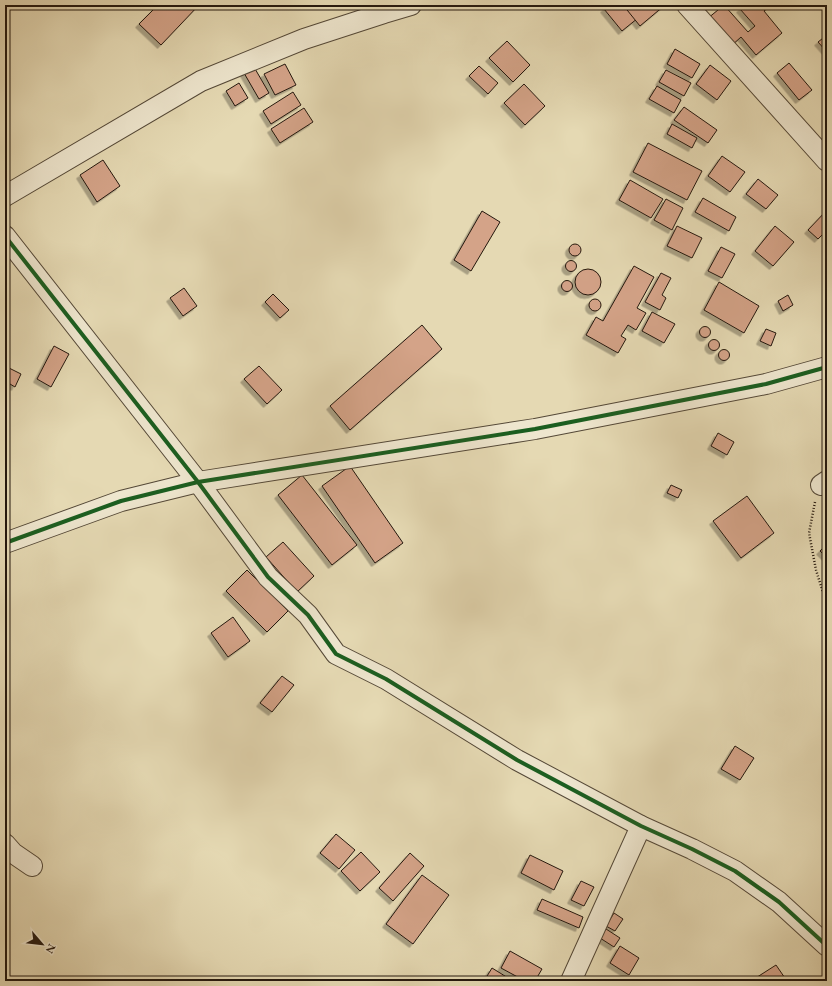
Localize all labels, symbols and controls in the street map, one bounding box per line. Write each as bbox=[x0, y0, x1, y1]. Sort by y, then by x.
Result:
north arrow bbox=[22, 924, 62, 964]
text: N bbox=[43, 941, 59, 956]

